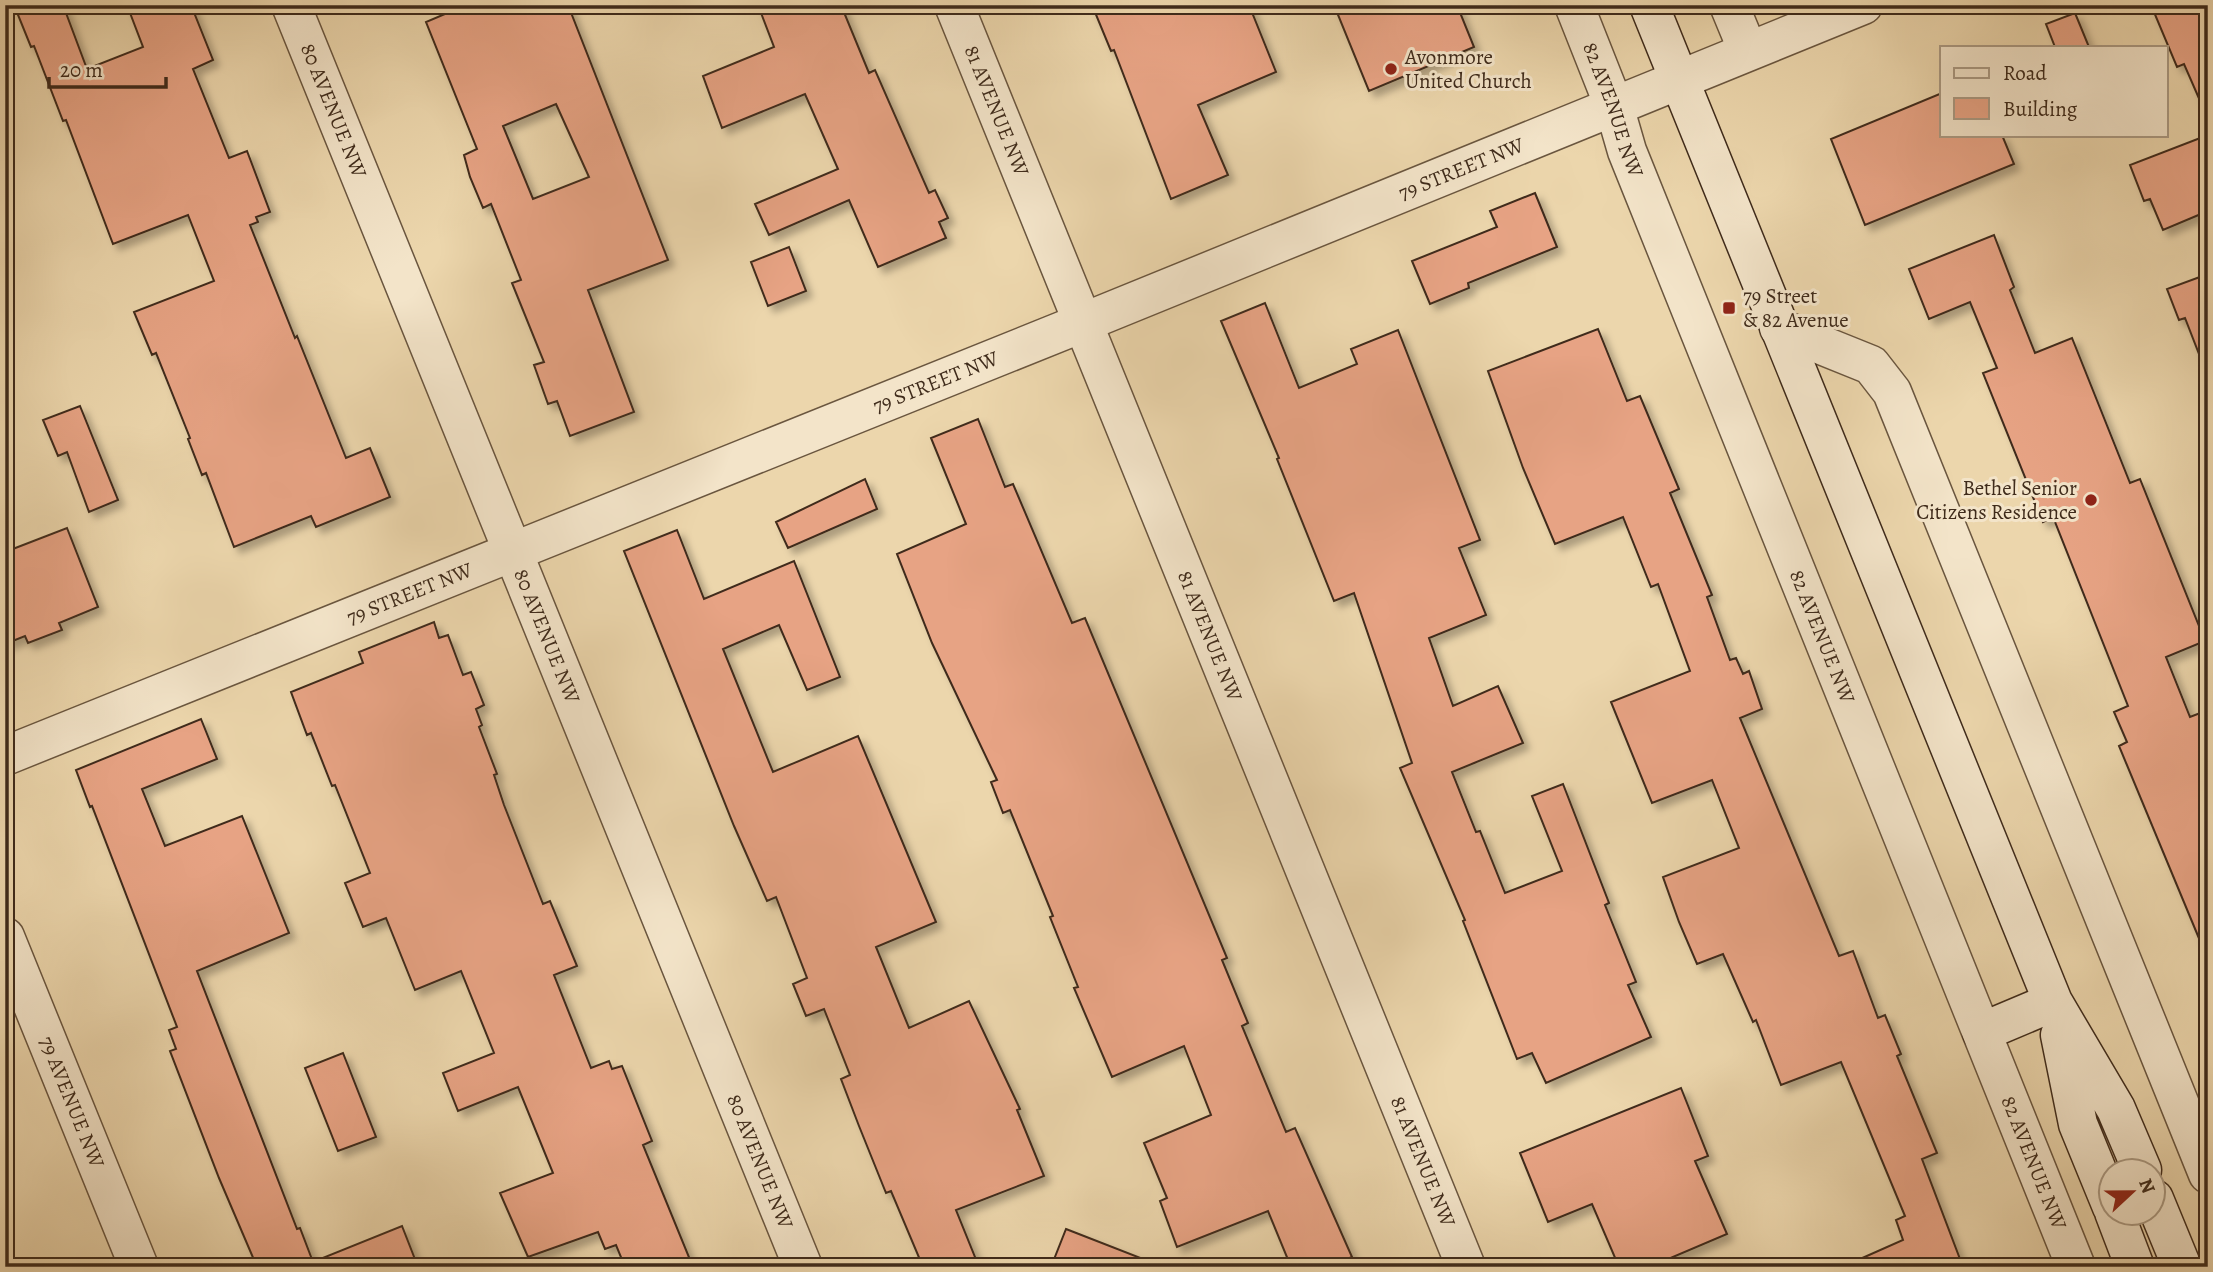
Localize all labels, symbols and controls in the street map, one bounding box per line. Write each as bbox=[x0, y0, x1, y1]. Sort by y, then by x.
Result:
street label: 82 AVENUE NW bbox=[1576, 38, 1650, 182]
street label: 80 AVENUE NW bbox=[294, 39, 374, 182]
street label: 81 AVENUE NW bbox=[958, 41, 1036, 181]
place label: Avonmore United Church bbox=[1404, 43, 1532, 95]
scale bar bbox=[49, 46, 166, 90]
legend bbox=[1940, 46, 2168, 136]
text: 20 m bbox=[60, 56, 103, 84]
text: Road bbox=[2003, 59, 2047, 87]
marker: Avonmore United Church bbox=[1383, 61, 1399, 77]
text: Building bbox=[2003, 95, 2078, 123]
street label: 79 STREET NW bbox=[1394, 130, 1528, 207]
place label: 79 Street & 82 Avenue bbox=[1743, 282, 1849, 334]
marker: 79 Street & 82 Avenue bbox=[1721, 300, 1737, 316]
street label: 79 STREET NW bbox=[869, 344, 1003, 420]
place label: Bethel Senior Citizens Residence bbox=[1916, 474, 2077, 526]
marker: Bethel Senior Citizens Residence bbox=[2083, 492, 2099, 508]
street label: 79 STREET NW bbox=[343, 555, 477, 631]
street label: 80 AVENUE NW bbox=[507, 565, 587, 708]
street label: 81 AVENUE NW bbox=[1171, 566, 1249, 706]
street label: 82 AVENUE NW bbox=[1783, 566, 1862, 708]
street label: 79 AVENUE NW bbox=[33, 1032, 111, 1172]
street label: 80 AVENUE NW bbox=[720, 1090, 800, 1233]
street label: 81 AVENUE NW bbox=[1384, 1092, 1462, 1231]
street label: 82 AVENUE NW bbox=[1995, 1092, 2074, 1234]
north arrow bbox=[2098, 1156, 2168, 1226]
text: N bbox=[2132, 1175, 2162, 1197]

